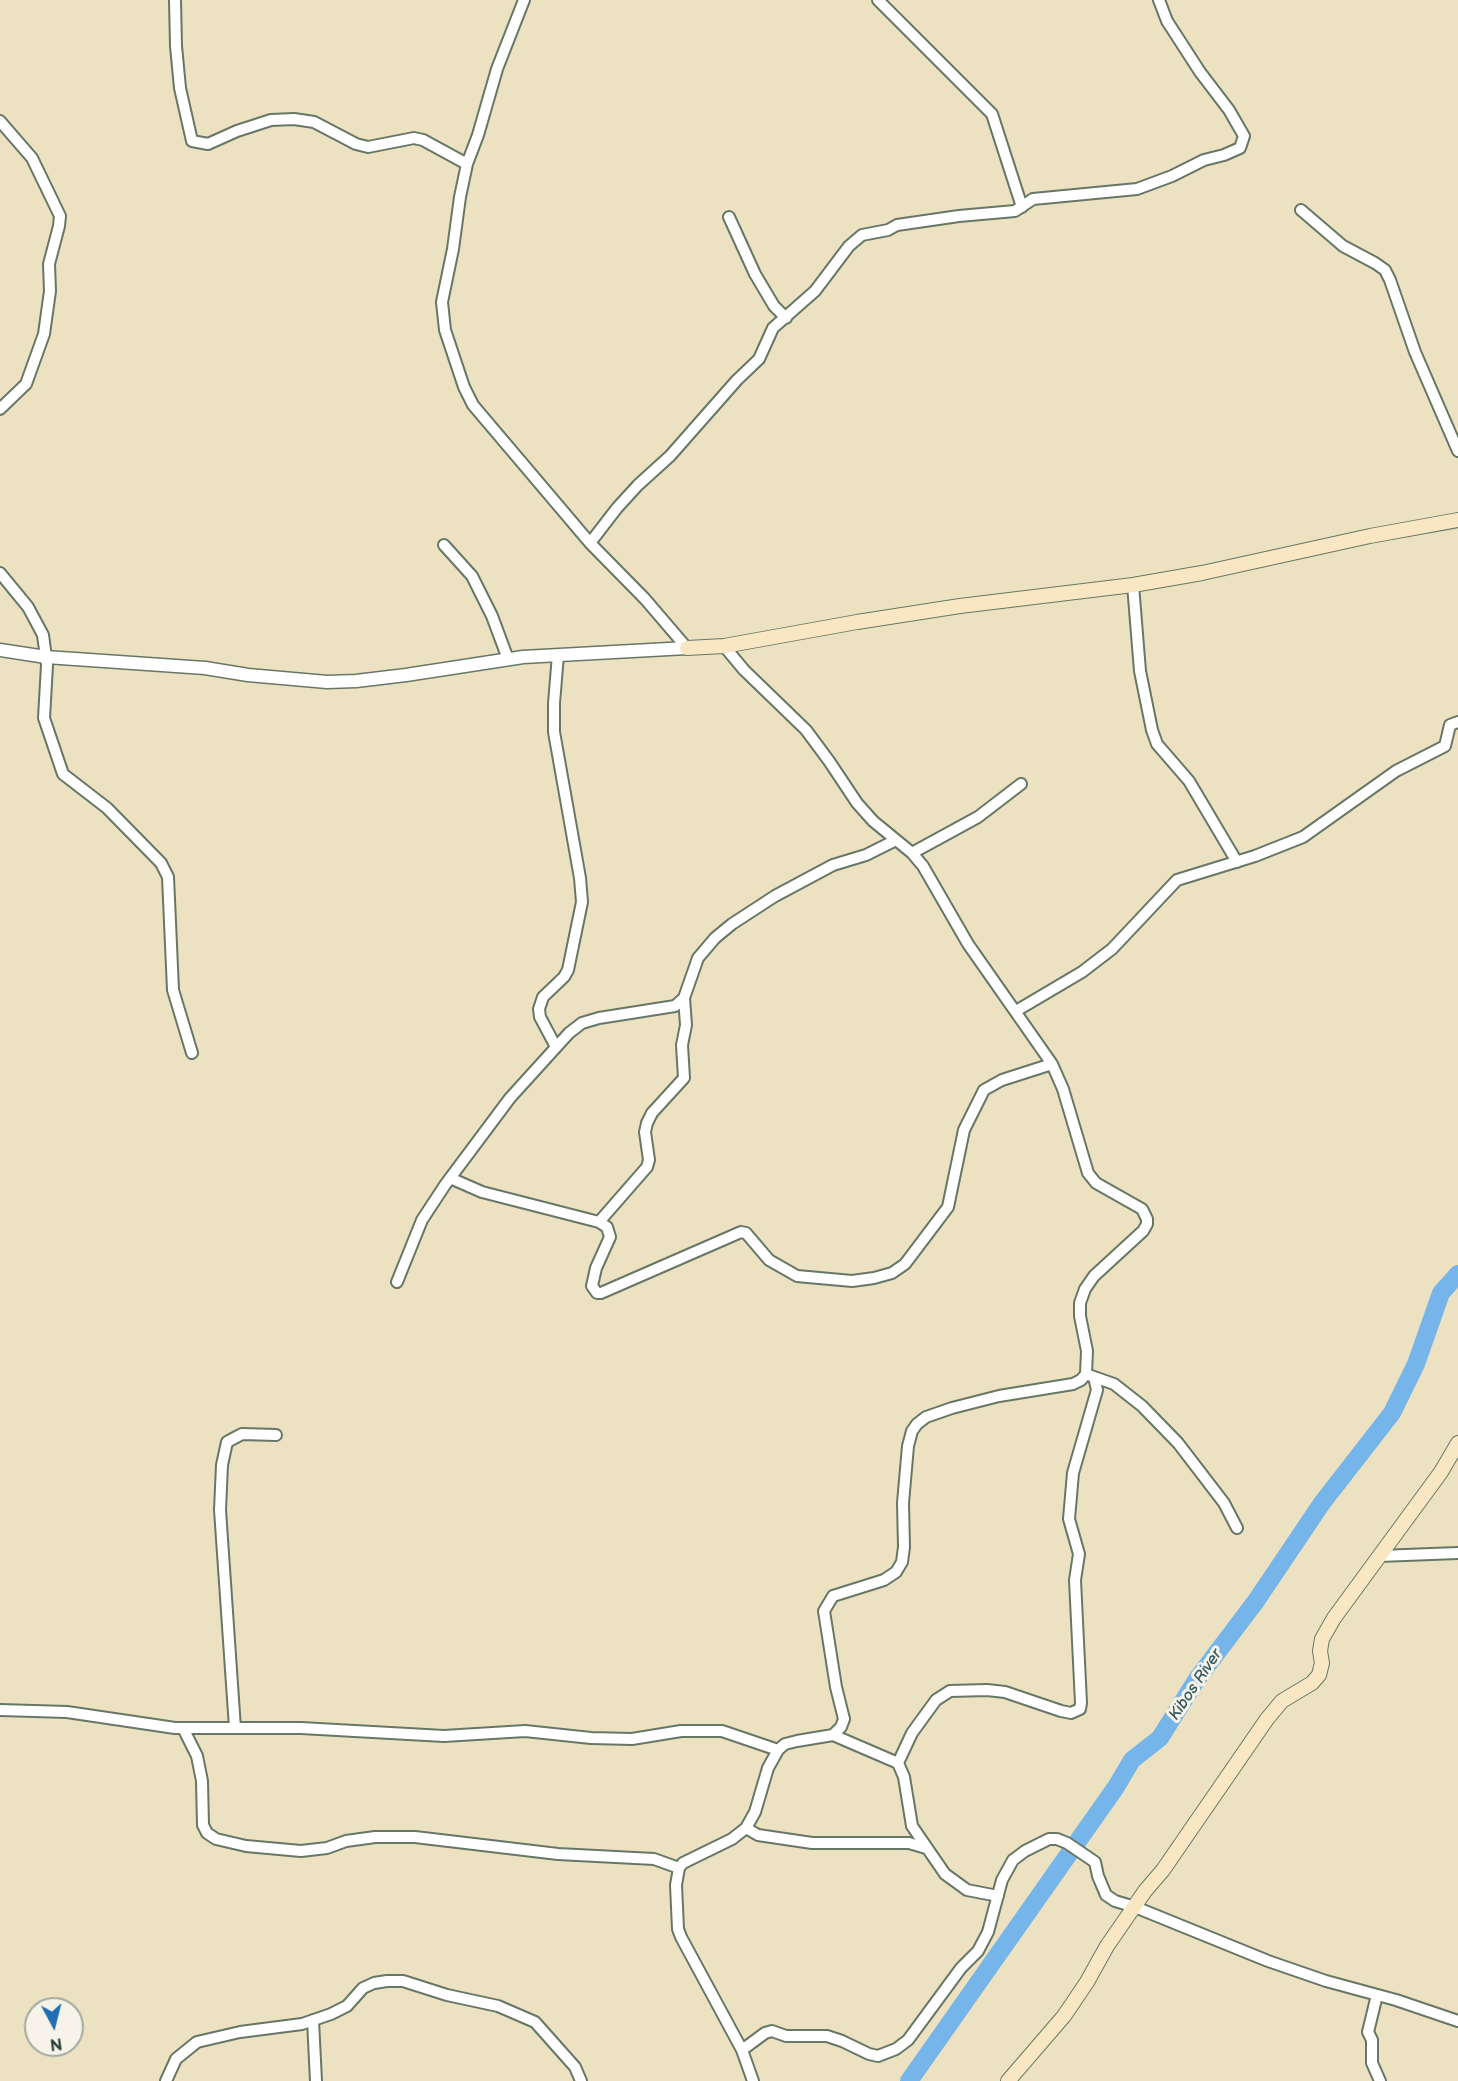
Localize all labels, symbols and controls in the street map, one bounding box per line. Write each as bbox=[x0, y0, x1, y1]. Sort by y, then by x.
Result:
water label: Kibos River bbox=[1165, 1646, 1227, 1724]
north arrow bbox=[24, 1997, 84, 2057]
text: N bbox=[49, 2033, 63, 2054]

